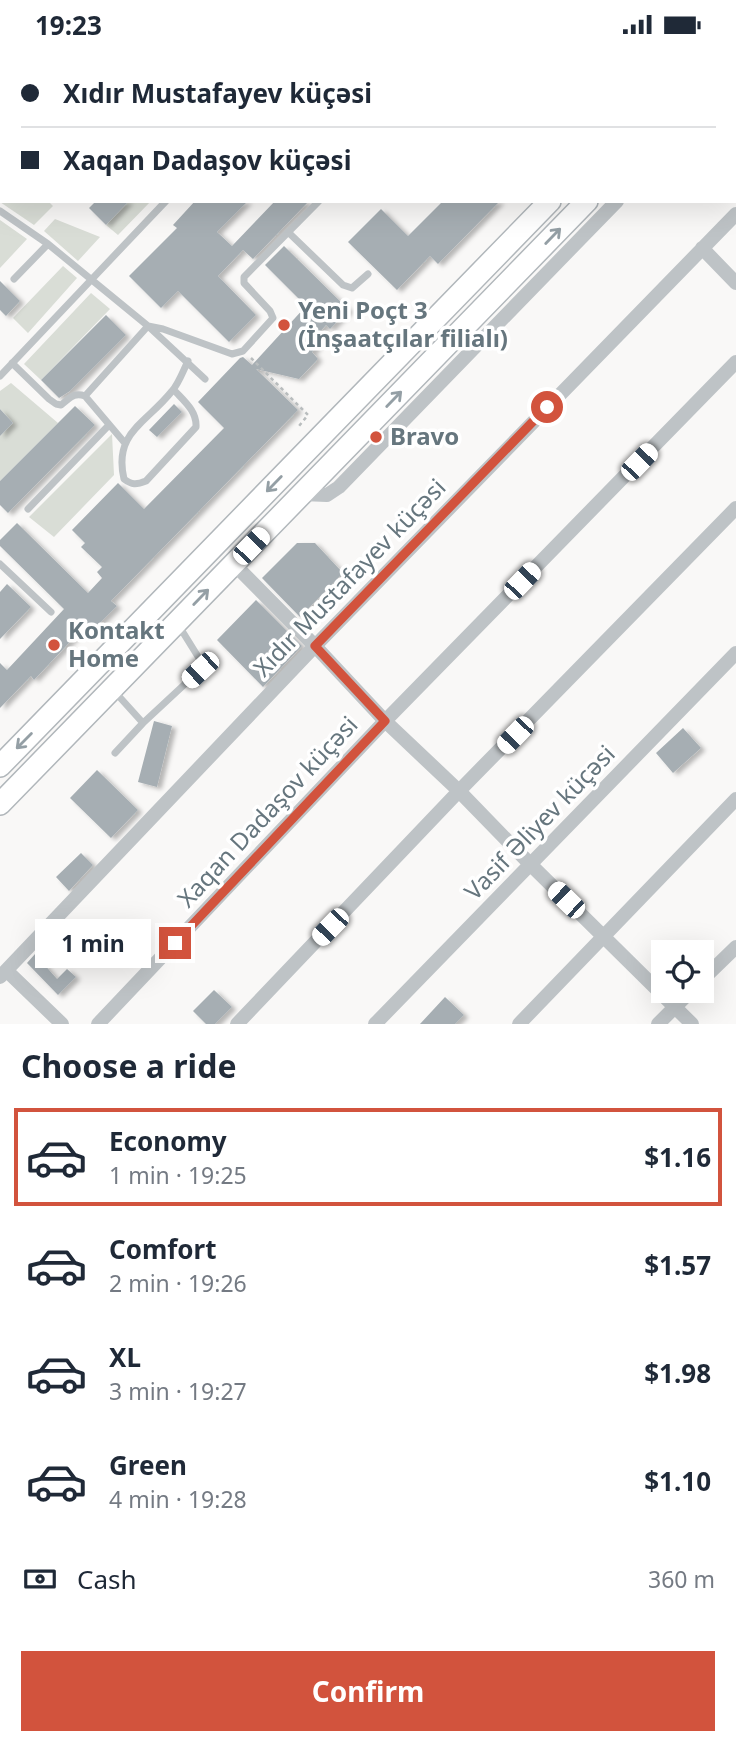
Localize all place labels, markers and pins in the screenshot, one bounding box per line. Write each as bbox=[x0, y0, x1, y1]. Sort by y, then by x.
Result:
place label: Yeni Poçt 3 (İnşaatçılar filialı) bbox=[298, 293, 508, 354]
marker: Yeni Poçt 3 (İnşaatçılar filialı) bbox=[276, 317, 292, 333]
place label: Bravo bbox=[390, 419, 459, 452]
marker: Bravo bbox=[368, 429, 384, 445]
place label: Kontakt Home bbox=[68, 613, 165, 674]
marker: Kontakt Home bbox=[46, 637, 62, 653]

